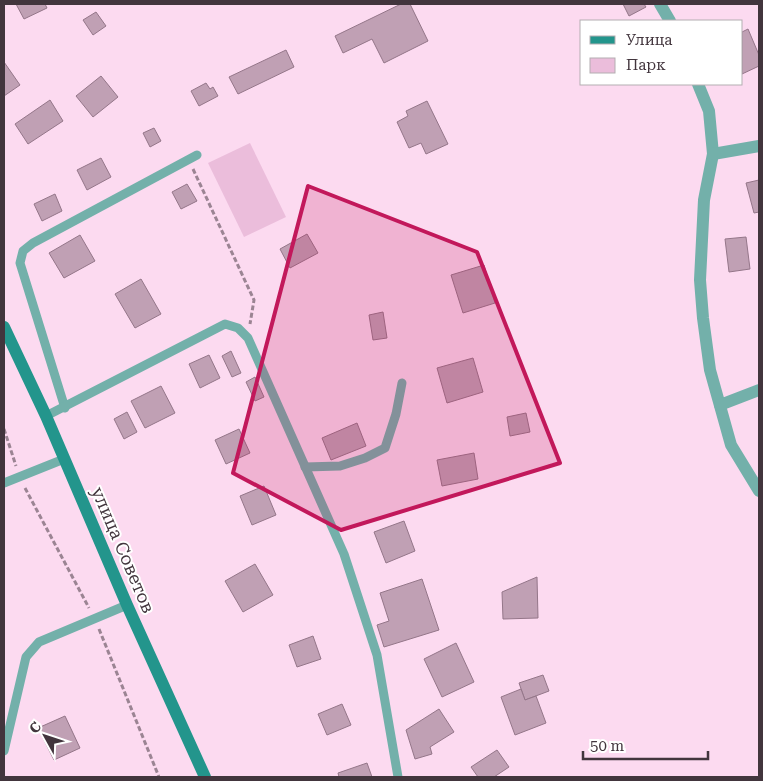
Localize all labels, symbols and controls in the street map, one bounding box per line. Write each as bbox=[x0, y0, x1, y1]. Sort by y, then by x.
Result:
legend bbox=[580, 20, 743, 85]
text: Улица bbox=[626, 31, 672, 49]
text: Парк bbox=[626, 56, 666, 74]
street label: улица Советов bbox=[87, 484, 160, 616]
north arrow bbox=[20, 711, 70, 761]
text: С bbox=[26, 719, 44, 737]
scale bar bbox=[583, 728, 708, 760]
text: 50 m bbox=[590, 737, 625, 755]

